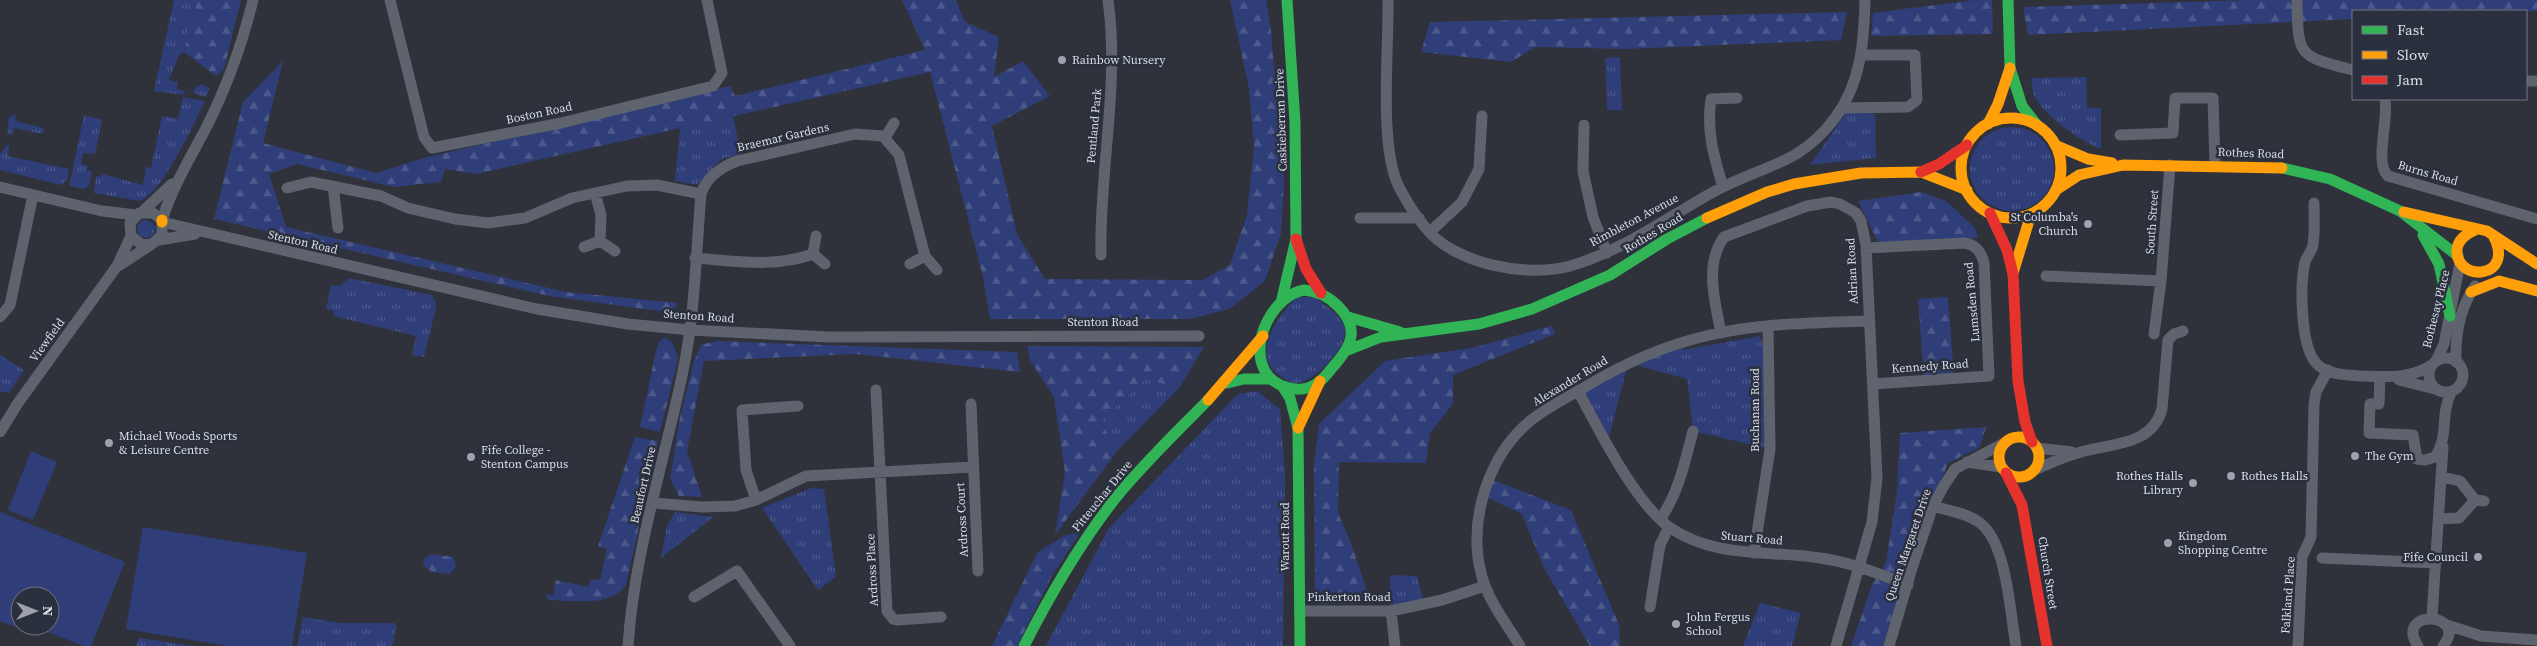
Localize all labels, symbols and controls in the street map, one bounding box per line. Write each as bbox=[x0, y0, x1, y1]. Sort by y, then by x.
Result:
legend bbox=[2352, 10, 2527, 100]
text: Fast bbox=[2397, 19, 2424, 40]
text: Slow bbox=[2397, 44, 2429, 65]
place label: Rainbow Nursery bbox=[1072, 52, 1166, 68]
marker: Rainbow Nursery bbox=[1056, 54, 1068, 66]
street label: Caskieberran Drive bbox=[1271, 68, 1291, 172]
text: Jam bbox=[2396, 69, 2424, 90]
street label: Pentland Park bbox=[1083, 87, 1105, 164]
street label: Boston Road bbox=[505, 98, 574, 128]
street label: Braemar Gardens bbox=[735, 119, 831, 155]
street label: Rothes Road bbox=[2217, 144, 2285, 162]
street label: Burns Road bbox=[2396, 157, 2460, 189]
street label: South Street bbox=[2142, 189, 2162, 255]
street label: Rimbleton Avenue bbox=[1587, 190, 1681, 250]
street label: Rothes Road bbox=[1620, 209, 1686, 257]
place label: St Columba's Church bbox=[2011, 209, 2078, 239]
marker: St Columba's Church bbox=[2082, 218, 2094, 230]
street label: Stenton Road bbox=[267, 226, 340, 258]
street label: Adrian Road bbox=[1842, 237, 1862, 305]
street label: Lumsden Road bbox=[1961, 261, 1983, 343]
street label: Rothesay Place bbox=[2419, 268, 2453, 350]
street label: Stenton Road bbox=[663, 306, 735, 326]
street label: Stenton Road bbox=[1067, 314, 1139, 330]
street label: Viewfield bbox=[26, 315, 68, 365]
street label: Alexander Road bbox=[1529, 352, 1611, 410]
street label: Kennedy Road bbox=[1891, 355, 1969, 377]
street label: Buchanan Road bbox=[1747, 368, 1763, 452]
place label: Michael Woods Sports & Leisure Centre bbox=[119, 428, 237, 458]
marker: Michael Woods Sports & Leisure Centre bbox=[103, 437, 115, 449]
place label: Fife College - Stenton Campus bbox=[481, 442, 568, 472]
street label: Beaufort Drive bbox=[626, 445, 660, 525]
place label: The Gym bbox=[2365, 448, 2414, 464]
marker: The Gym bbox=[2349, 450, 2361, 462]
marker: Fife College - Stenton Campus bbox=[465, 451, 477, 463]
street label: Pitteuchar Drive bbox=[1068, 457, 1136, 535]
place label: Rothes Halls Library bbox=[2116, 468, 2184, 498]
place label: Rothes Halls bbox=[2241, 468, 2308, 484]
marker: Rothes Halls bbox=[2225, 470, 2237, 482]
marker: Rothes Halls Library bbox=[2187, 477, 2199, 489]
street label: Ardross Court bbox=[952, 482, 972, 558]
street label: Queen Margaret Drive bbox=[1881, 487, 1935, 603]
street label: Warout Road bbox=[1277, 502, 1293, 572]
street label: Stuart Road bbox=[1720, 527, 1784, 549]
place label: Kingdom Shopping Centre bbox=[2178, 528, 2267, 558]
street label: Ardross Place bbox=[862, 533, 882, 607]
street label: Church Street bbox=[2034, 535, 2062, 611]
marker: Kingdom Shopping Centre bbox=[2162, 537, 2174, 549]
place label: Fife Council bbox=[2403, 549, 2468, 565]
marker: Fife Council bbox=[2472, 551, 2484, 563]
street label: Falkland Place bbox=[2277, 556, 2299, 634]
north arrow bbox=[10, 586, 60, 636]
street label: Pinkerton Road bbox=[1307, 589, 1391, 605]
text: N bbox=[38, 606, 58, 616]
place label: John Fergus School bbox=[1685, 609, 1750, 639]
marker: John Fergus School bbox=[1670, 618, 1682, 630]

